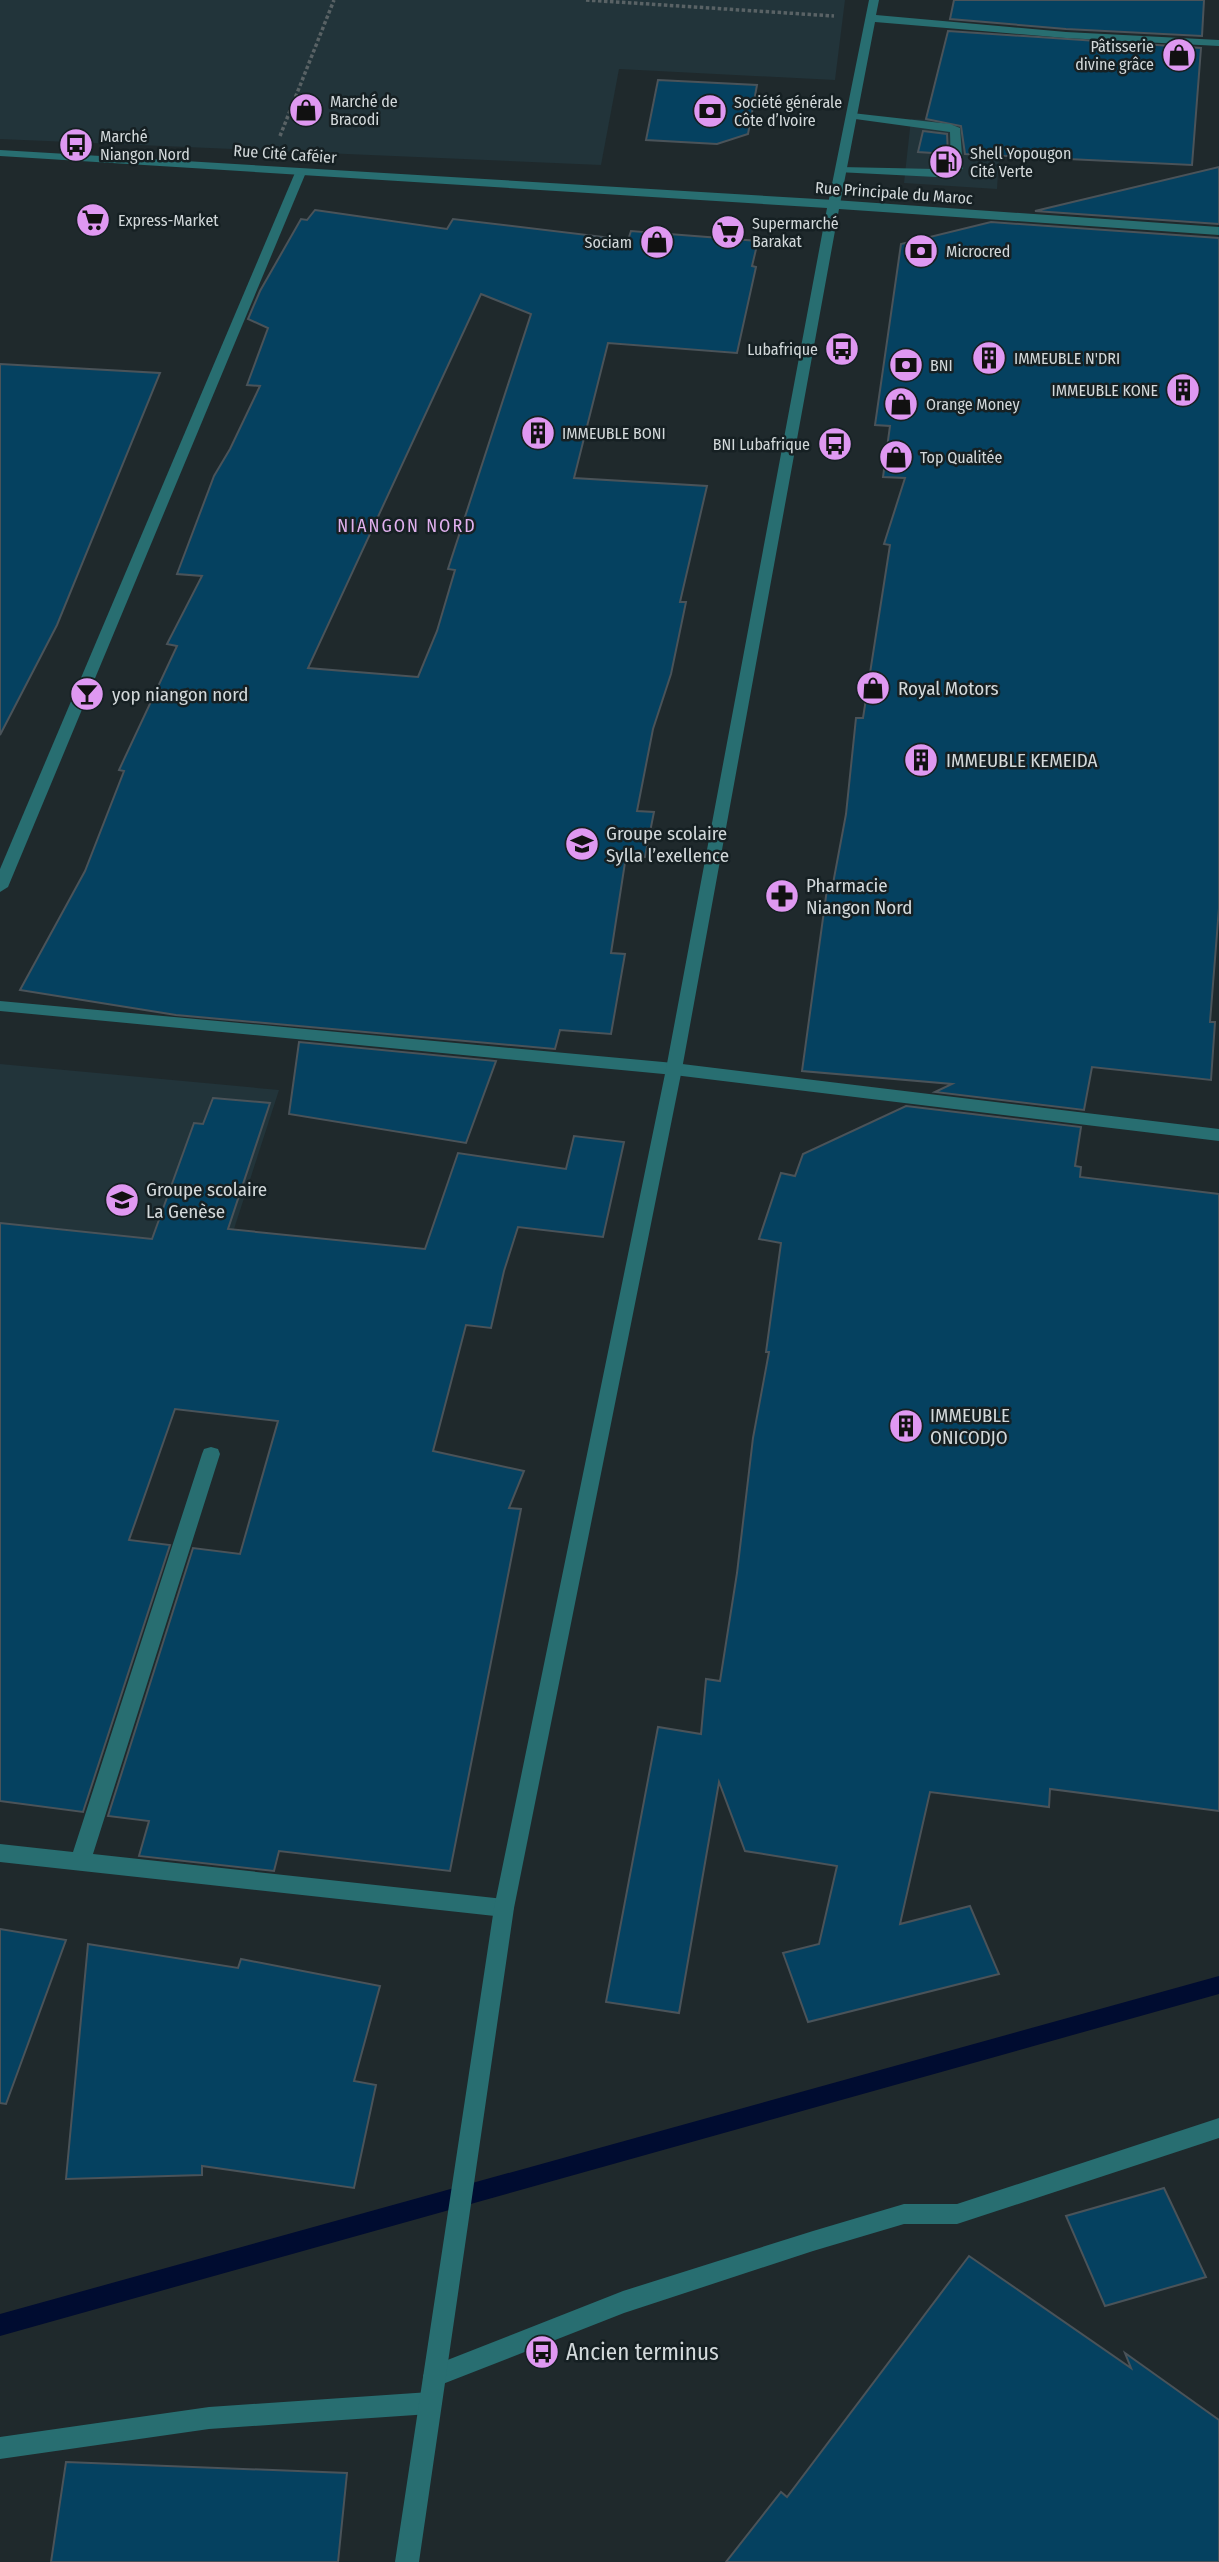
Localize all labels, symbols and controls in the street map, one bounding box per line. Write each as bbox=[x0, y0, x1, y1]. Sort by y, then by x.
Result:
shop icon: Pâtisserie divine grâce bbox=[1160, 36, 1198, 74]
place label: Pâtisserie divine grâce bbox=[1075, 37, 1154, 74]
shop icon: Marché de Bracodi bbox=[287, 91, 325, 129]
place label: Marché de Bracodi bbox=[330, 92, 398, 129]
bank icon: Société générale Côte d’Ivoire bbox=[691, 92, 729, 130]
place label: Société générale Côte d’Ivoire bbox=[734, 93, 842, 130]
bus stop icon: Marché Niangon Nord bbox=[57, 126, 95, 164]
place label: Marché Niangon Nord bbox=[100, 127, 190, 164]
street label: Rue Cité Caféier bbox=[233, 141, 338, 167]
fuel station icon: Shell Yopougon Cité Verte bbox=[927, 143, 965, 181]
place label: Shell Yopougon Cité Verte bbox=[970, 144, 1071, 181]
street label: Rue Principale du Maroc bbox=[815, 178, 974, 208]
supermarket icon: Express-Market bbox=[74, 201, 112, 239]
place label: Express-Market bbox=[118, 211, 219, 230]
supermarket icon: Supermarché Barakat bbox=[709, 213, 747, 251]
place label: Supermarché Barakat bbox=[752, 214, 839, 251]
shop icon: Sociam bbox=[638, 223, 676, 261]
bank icon: Microcred bbox=[902, 232, 940, 270]
place label: Sociam bbox=[585, 233, 632, 252]
place label: Microcred bbox=[946, 242, 1010, 261]
bus stop icon: Lubafrique bbox=[823, 330, 861, 368]
building icon: IMMEUBLE N'DRI bbox=[970, 339, 1008, 377]
place label: Lubafrique bbox=[747, 340, 818, 359]
bank icon: BNI bbox=[887, 346, 925, 384]
place label: IMMEUBLE N'DRI bbox=[1014, 349, 1120, 368]
place label: BNI bbox=[930, 356, 953, 375]
building icon: IMMEUBLE KONE bbox=[1164, 371, 1202, 409]
place label: IMMEUBLE KONE bbox=[1052, 381, 1158, 400]
shop icon: Orange Money bbox=[882, 385, 920, 423]
place label: Orange Money bbox=[926, 395, 1020, 414]
building icon: IMMEUBLE BONI bbox=[519, 414, 557, 452]
place label: IMMEUBLE BONI bbox=[562, 424, 666, 443]
bus stop icon: BNI Lubafrique bbox=[816, 425, 854, 463]
place label: BNI Lubafrique bbox=[713, 435, 810, 454]
shop icon: Top Qualitée bbox=[877, 438, 915, 476]
place label: Top Qualitée bbox=[920, 448, 1002, 467]
district label: NIANGON NORD bbox=[337, 515, 477, 537]
shop icon: Royal Motors bbox=[854, 669, 892, 707]
bar icon: yop niangon nord bbox=[68, 675, 106, 713]
place label: Royal Motors bbox=[898, 677, 999, 700]
place label: yop niangon nord bbox=[112, 683, 248, 706]
building icon: IMMEUBLE KEMEIDA bbox=[902, 741, 940, 779]
place label: IMMEUBLE KEMEIDA bbox=[946, 749, 1097, 772]
place label: Groupe scolaire Sylla l’exellence bbox=[606, 822, 729, 867]
school or university icon: Groupe scolaire Sylla l’exellence bbox=[563, 825, 601, 863]
place label: Pharmacie Niangon Nord bbox=[806, 874, 913, 919]
pharmacy icon: Pharmacie Niangon Nord bbox=[763, 877, 801, 915]
place label: Groupe scolaire La Genèse bbox=[146, 1178, 267, 1223]
school or university icon: Groupe scolaire La Genèse bbox=[103, 1181, 141, 1219]
place label: IMMEUBLE ONICODJO bbox=[930, 1404, 1010, 1449]
building icon: IMMEUBLE ONICODJO bbox=[887, 1407, 925, 1445]
bus stop icon: Ancien terminus bbox=[523, 2333, 561, 2371]
place label: Ancien terminus bbox=[566, 2338, 719, 2366]

